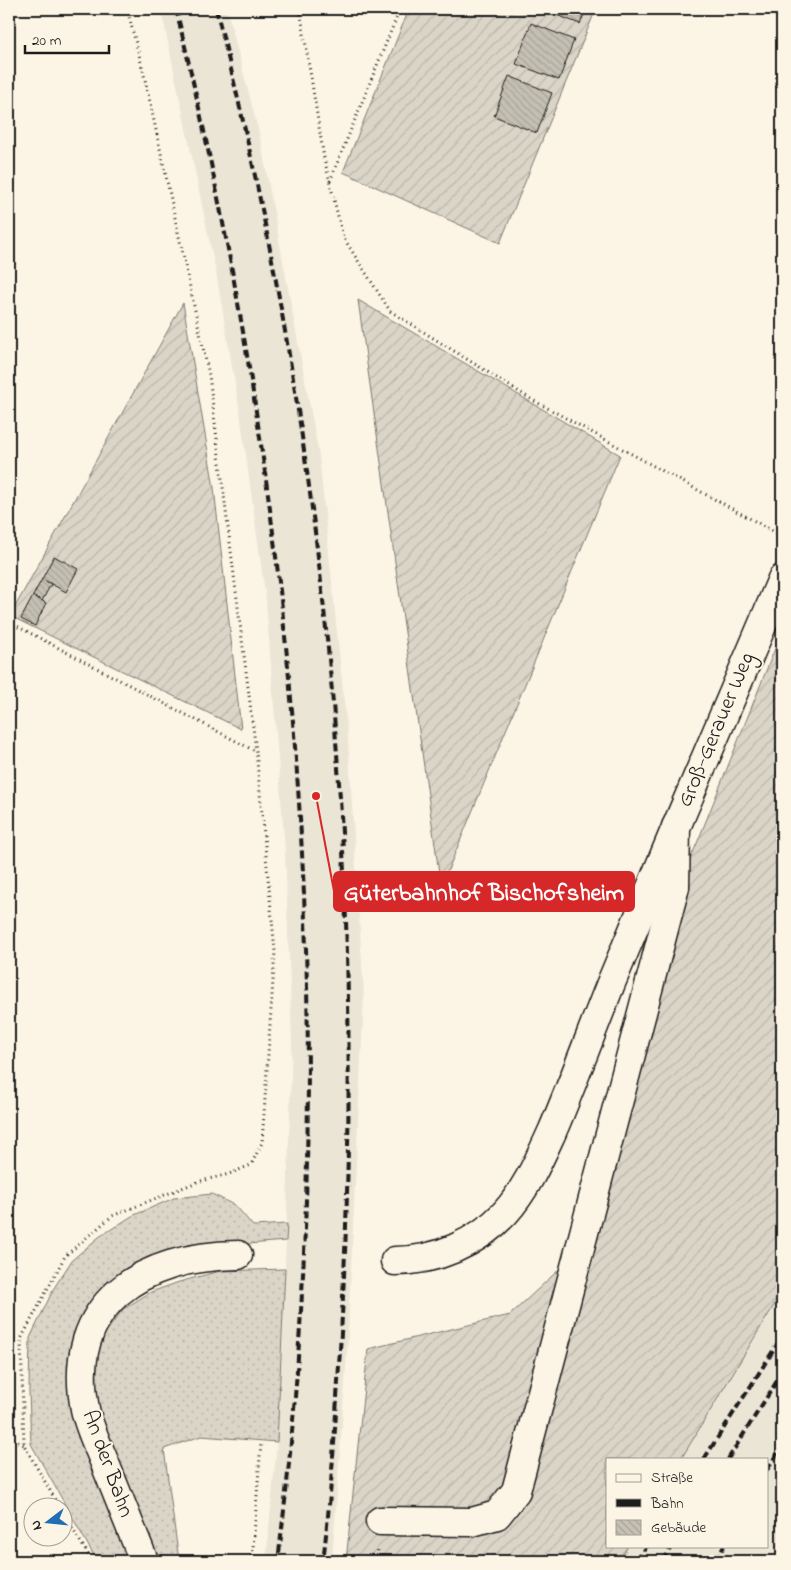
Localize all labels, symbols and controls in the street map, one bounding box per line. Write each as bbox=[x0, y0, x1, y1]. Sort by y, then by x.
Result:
scale bar bbox=[25, 22, 109, 54]
text: 20 m bbox=[32, 30, 62, 52]
street label: Groß-Gerauer Weg bbox=[670, 648, 765, 813]
callout: Güterbahnhof Bischofsheim bbox=[334, 872, 634, 911]
text: Güterbahnhof Bischofsheim bbox=[344, 877, 625, 912]
street label: An der Bahn bbox=[73, 1406, 141, 1522]
legend bbox=[606, 1458, 768, 1548]
text: Straße bbox=[651, 1467, 693, 1489]
text: Bahn bbox=[650, 1493, 684, 1515]
north arrow bbox=[22, 1498, 72, 1548]
text: Gebäude bbox=[651, 1517, 707, 1539]
text: N bbox=[26, 1518, 48, 1533]

